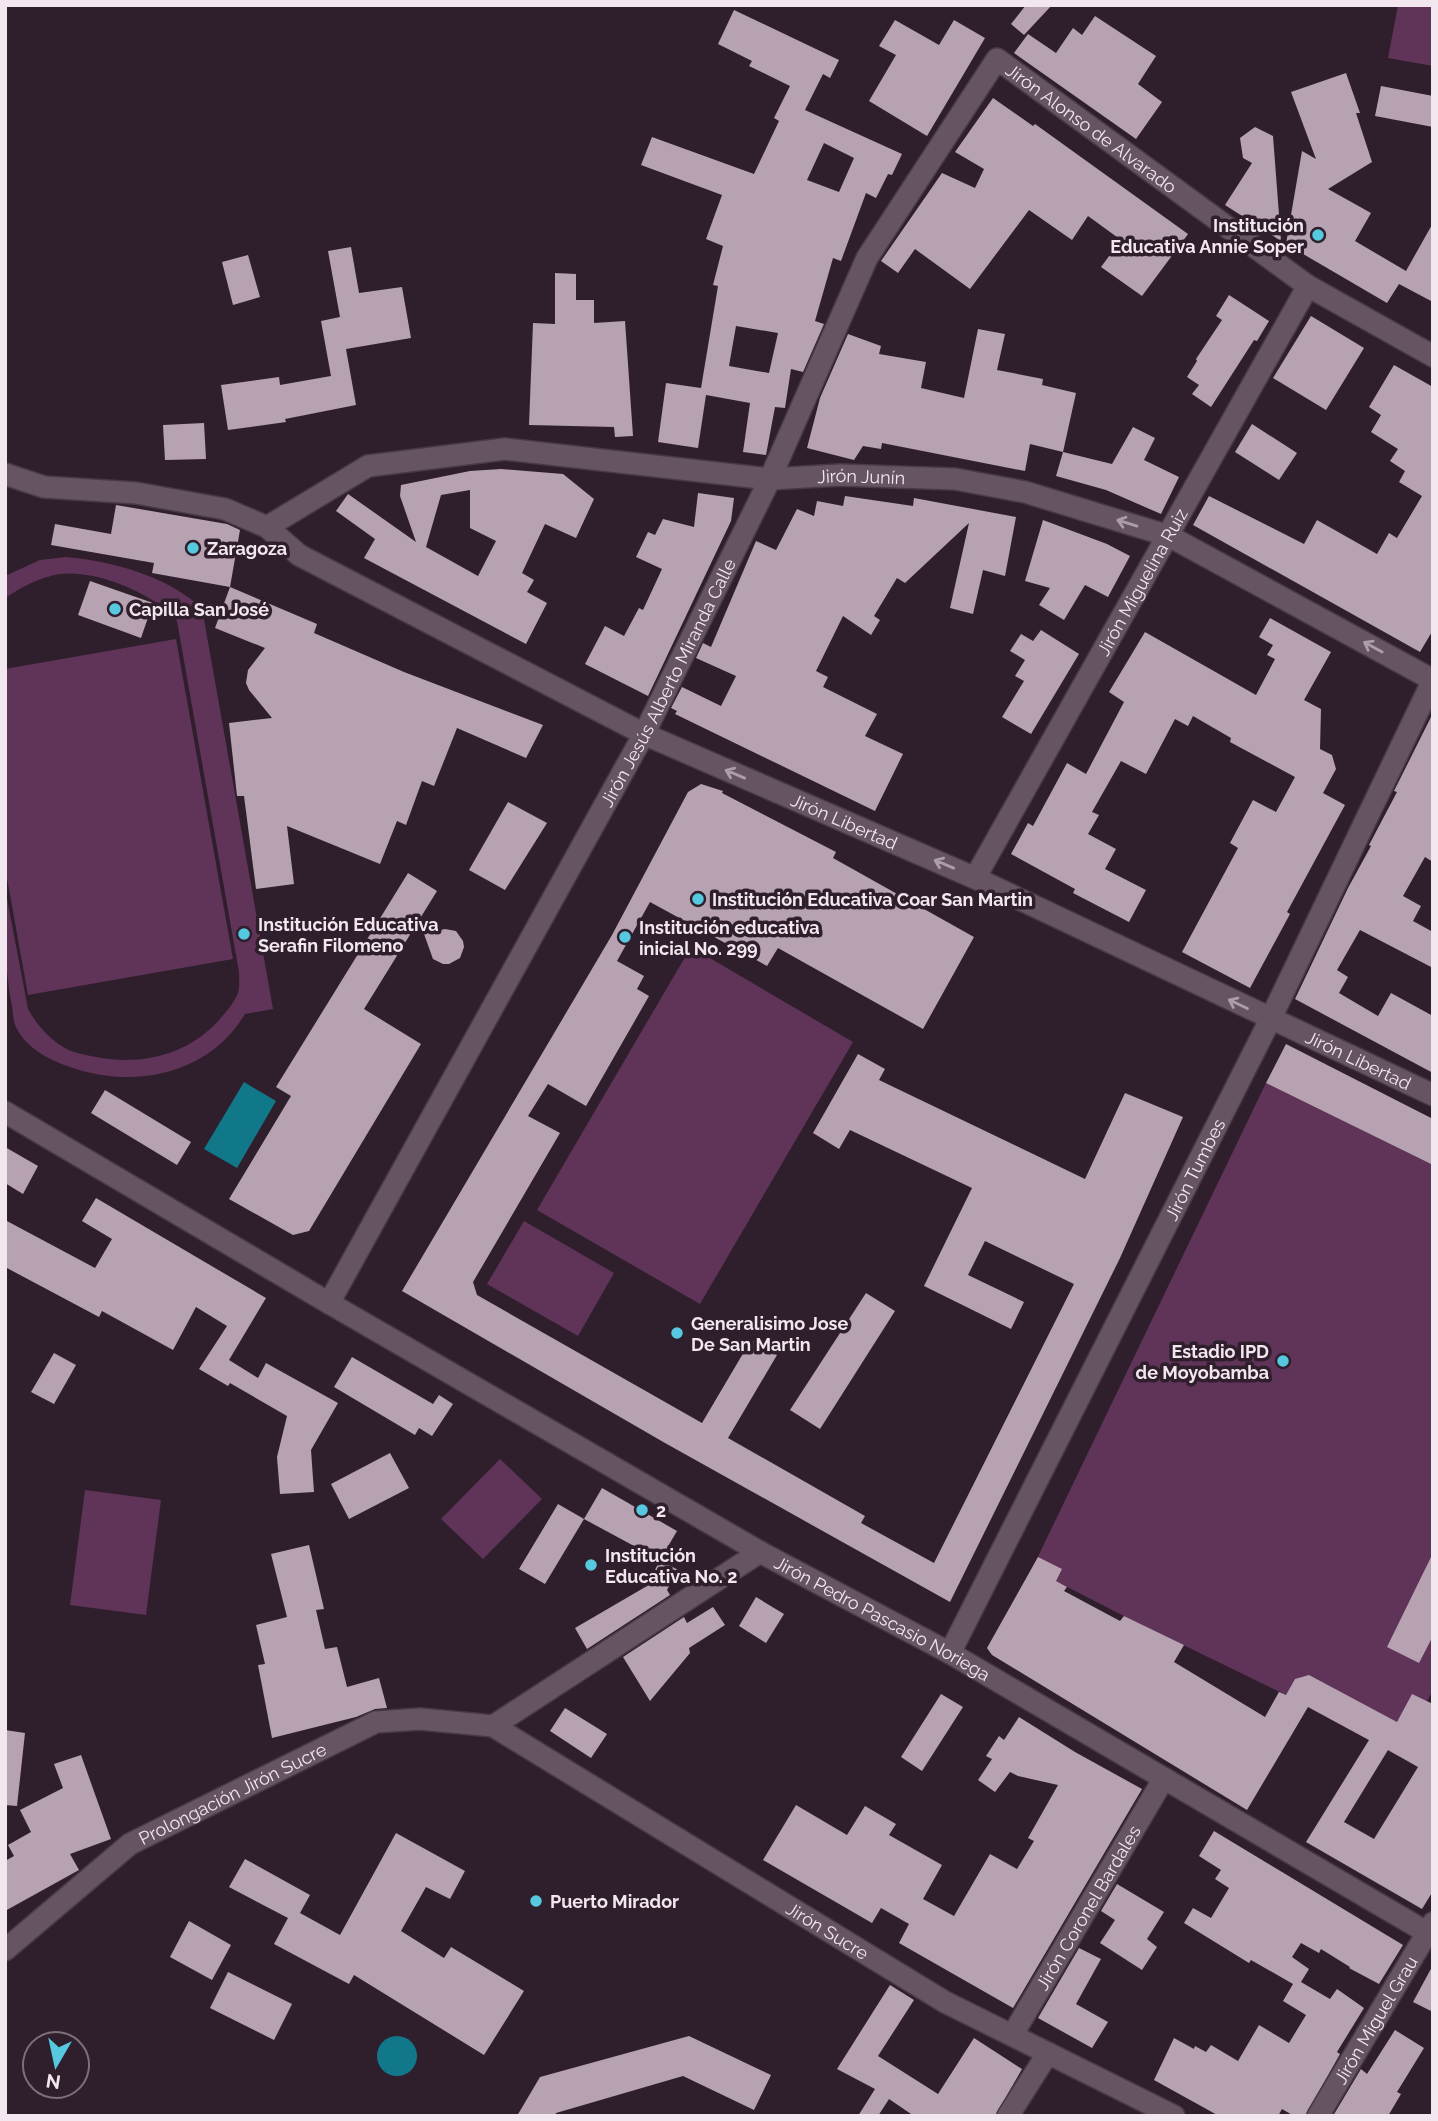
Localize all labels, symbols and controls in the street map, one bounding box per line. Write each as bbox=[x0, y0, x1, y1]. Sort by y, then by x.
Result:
street label: Jirón Alonso de Alvarado bbox=[1002, 59, 1181, 197]
place label: Institución Educativa Annie Soper bbox=[1110, 215, 1304, 257]
marker: Institución Educativa Annie Soper bbox=[1310, 227, 1326, 243]
street label: Jirón Junín bbox=[816, 464, 906, 488]
street label: Jirón Miguelina Ruiz bbox=[1092, 504, 1191, 659]
one-way arrow bbox=[1116, 515, 1138, 528]
place label: Zaragoza bbox=[207, 538, 287, 559]
marker: Zaragoza bbox=[185, 540, 201, 556]
street label: Jirón Jesús Alberto Miranda Calle bbox=[595, 554, 740, 810]
place label: Capilla San José bbox=[129, 599, 269, 620]
marker: Capilla San José bbox=[107, 601, 123, 617]
one-way arrow bbox=[1363, 640, 1384, 653]
one-way arrow bbox=[725, 767, 746, 780]
street label: Jirón Libertad bbox=[788, 789, 901, 853]
one-way arrow bbox=[934, 857, 955, 870]
place label: Institución Educativa Coar San Martin bbox=[712, 889, 1033, 910]
marker: Institución Educativa Coar San Martin bbox=[690, 891, 706, 907]
place label: Institución Educativa Serafin Filomeno bbox=[258, 914, 439, 956]
place label: Institución educativa inicial No. 299 bbox=[639, 917, 820, 959]
marker: Institución Educativa Serafin Filomeno bbox=[236, 926, 252, 942]
marker: Institución educativa inicial No. 299 bbox=[617, 929, 633, 945]
one-way arrow bbox=[1228, 997, 1249, 1011]
street label: Jirón Libertad bbox=[1303, 1026, 1415, 1094]
street label: Jirón Tumbes bbox=[1160, 1115, 1229, 1224]
place label: Generalisimo Jose De San Martin bbox=[691, 1313, 848, 1355]
marker: Generalisimo Jose De San Martin bbox=[669, 1325, 685, 1341]
place label: Estadio IPD de Moyobamba bbox=[1136, 1341, 1269, 1383]
marker: Estadio IPD de Moyobamba bbox=[1275, 1353, 1291, 1369]
place label: 2 bbox=[656, 1500, 666, 1521]
marker: 2 bbox=[634, 1502, 650, 1518]
place label: Institución Educativa No. 2 bbox=[605, 1545, 737, 1587]
street label: Jirón Pedro Pascasio Noriega bbox=[771, 1551, 994, 1685]
marker: Institución Educativa No. 2 bbox=[583, 1557, 599, 1573]
street label: Prolongación Jirón Sucre bbox=[135, 1738, 330, 1849]
street label: Jirón Coronel Bardales bbox=[1031, 1821, 1145, 1993]
place label: Puerto Mirador bbox=[550, 1891, 679, 1912]
marker: Puerto Mirador bbox=[528, 1893, 544, 1909]
street label: Jirón Sucre bbox=[783, 1897, 873, 1964]
street label: Jirón Miguel Grau bbox=[1329, 1952, 1422, 2088]
north arrow bbox=[21, 2030, 91, 2100]
text: N bbox=[44, 2070, 62, 2094]

